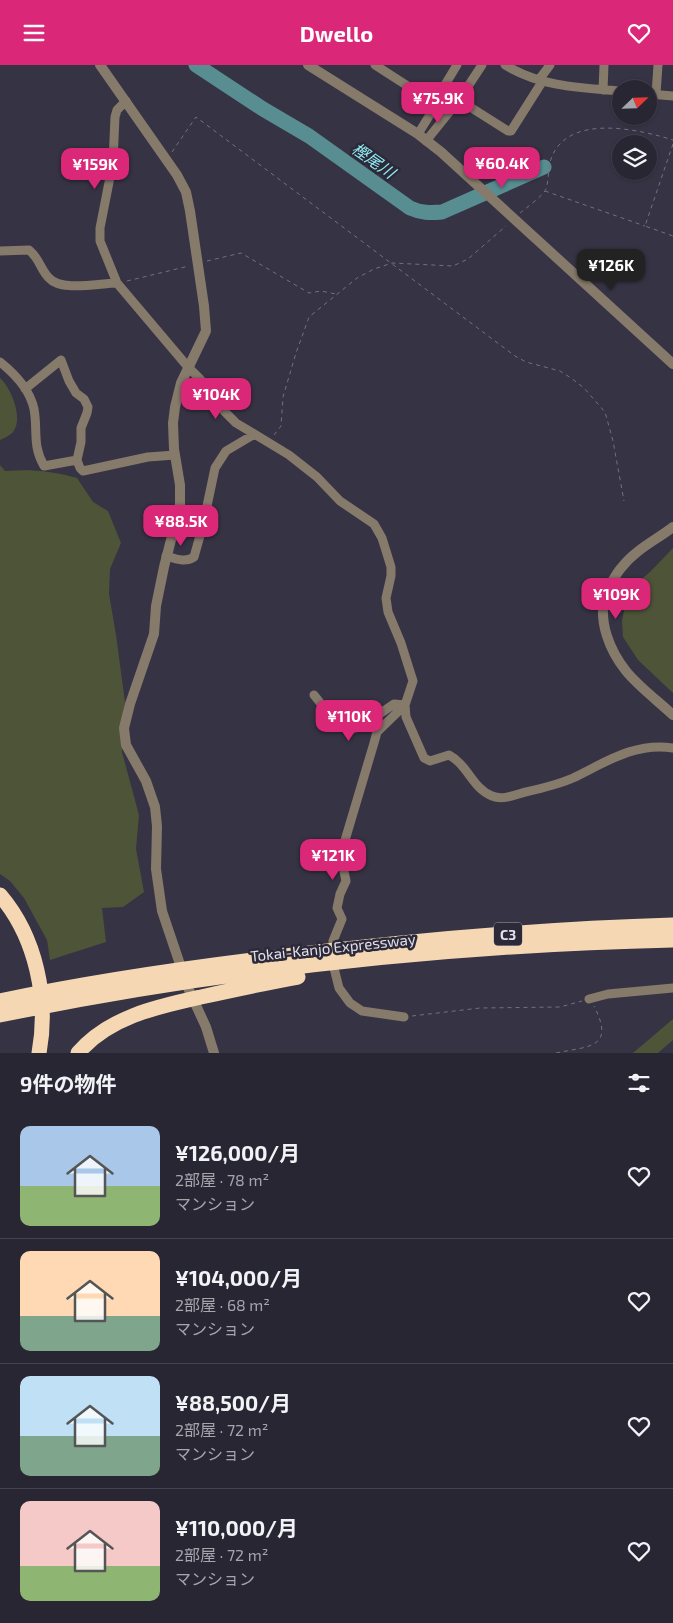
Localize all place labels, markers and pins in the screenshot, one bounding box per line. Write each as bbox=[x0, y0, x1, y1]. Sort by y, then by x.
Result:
pin: ¥75.9K bbox=[397, 82, 479, 124]
pin: ¥159K bbox=[60, 147, 130, 190]
pin: ¥60.4K bbox=[461, 147, 543, 189]
pin: ¥126K bbox=[576, 249, 646, 291]
pin: ¥104K bbox=[181, 377, 251, 420]
pin: ¥88.5K bbox=[140, 505, 222, 547]
pin: ¥109K bbox=[581, 577, 651, 620]
pin: ¥110K bbox=[314, 699, 384, 742]
pin: ¥121K bbox=[298, 839, 368, 881]

